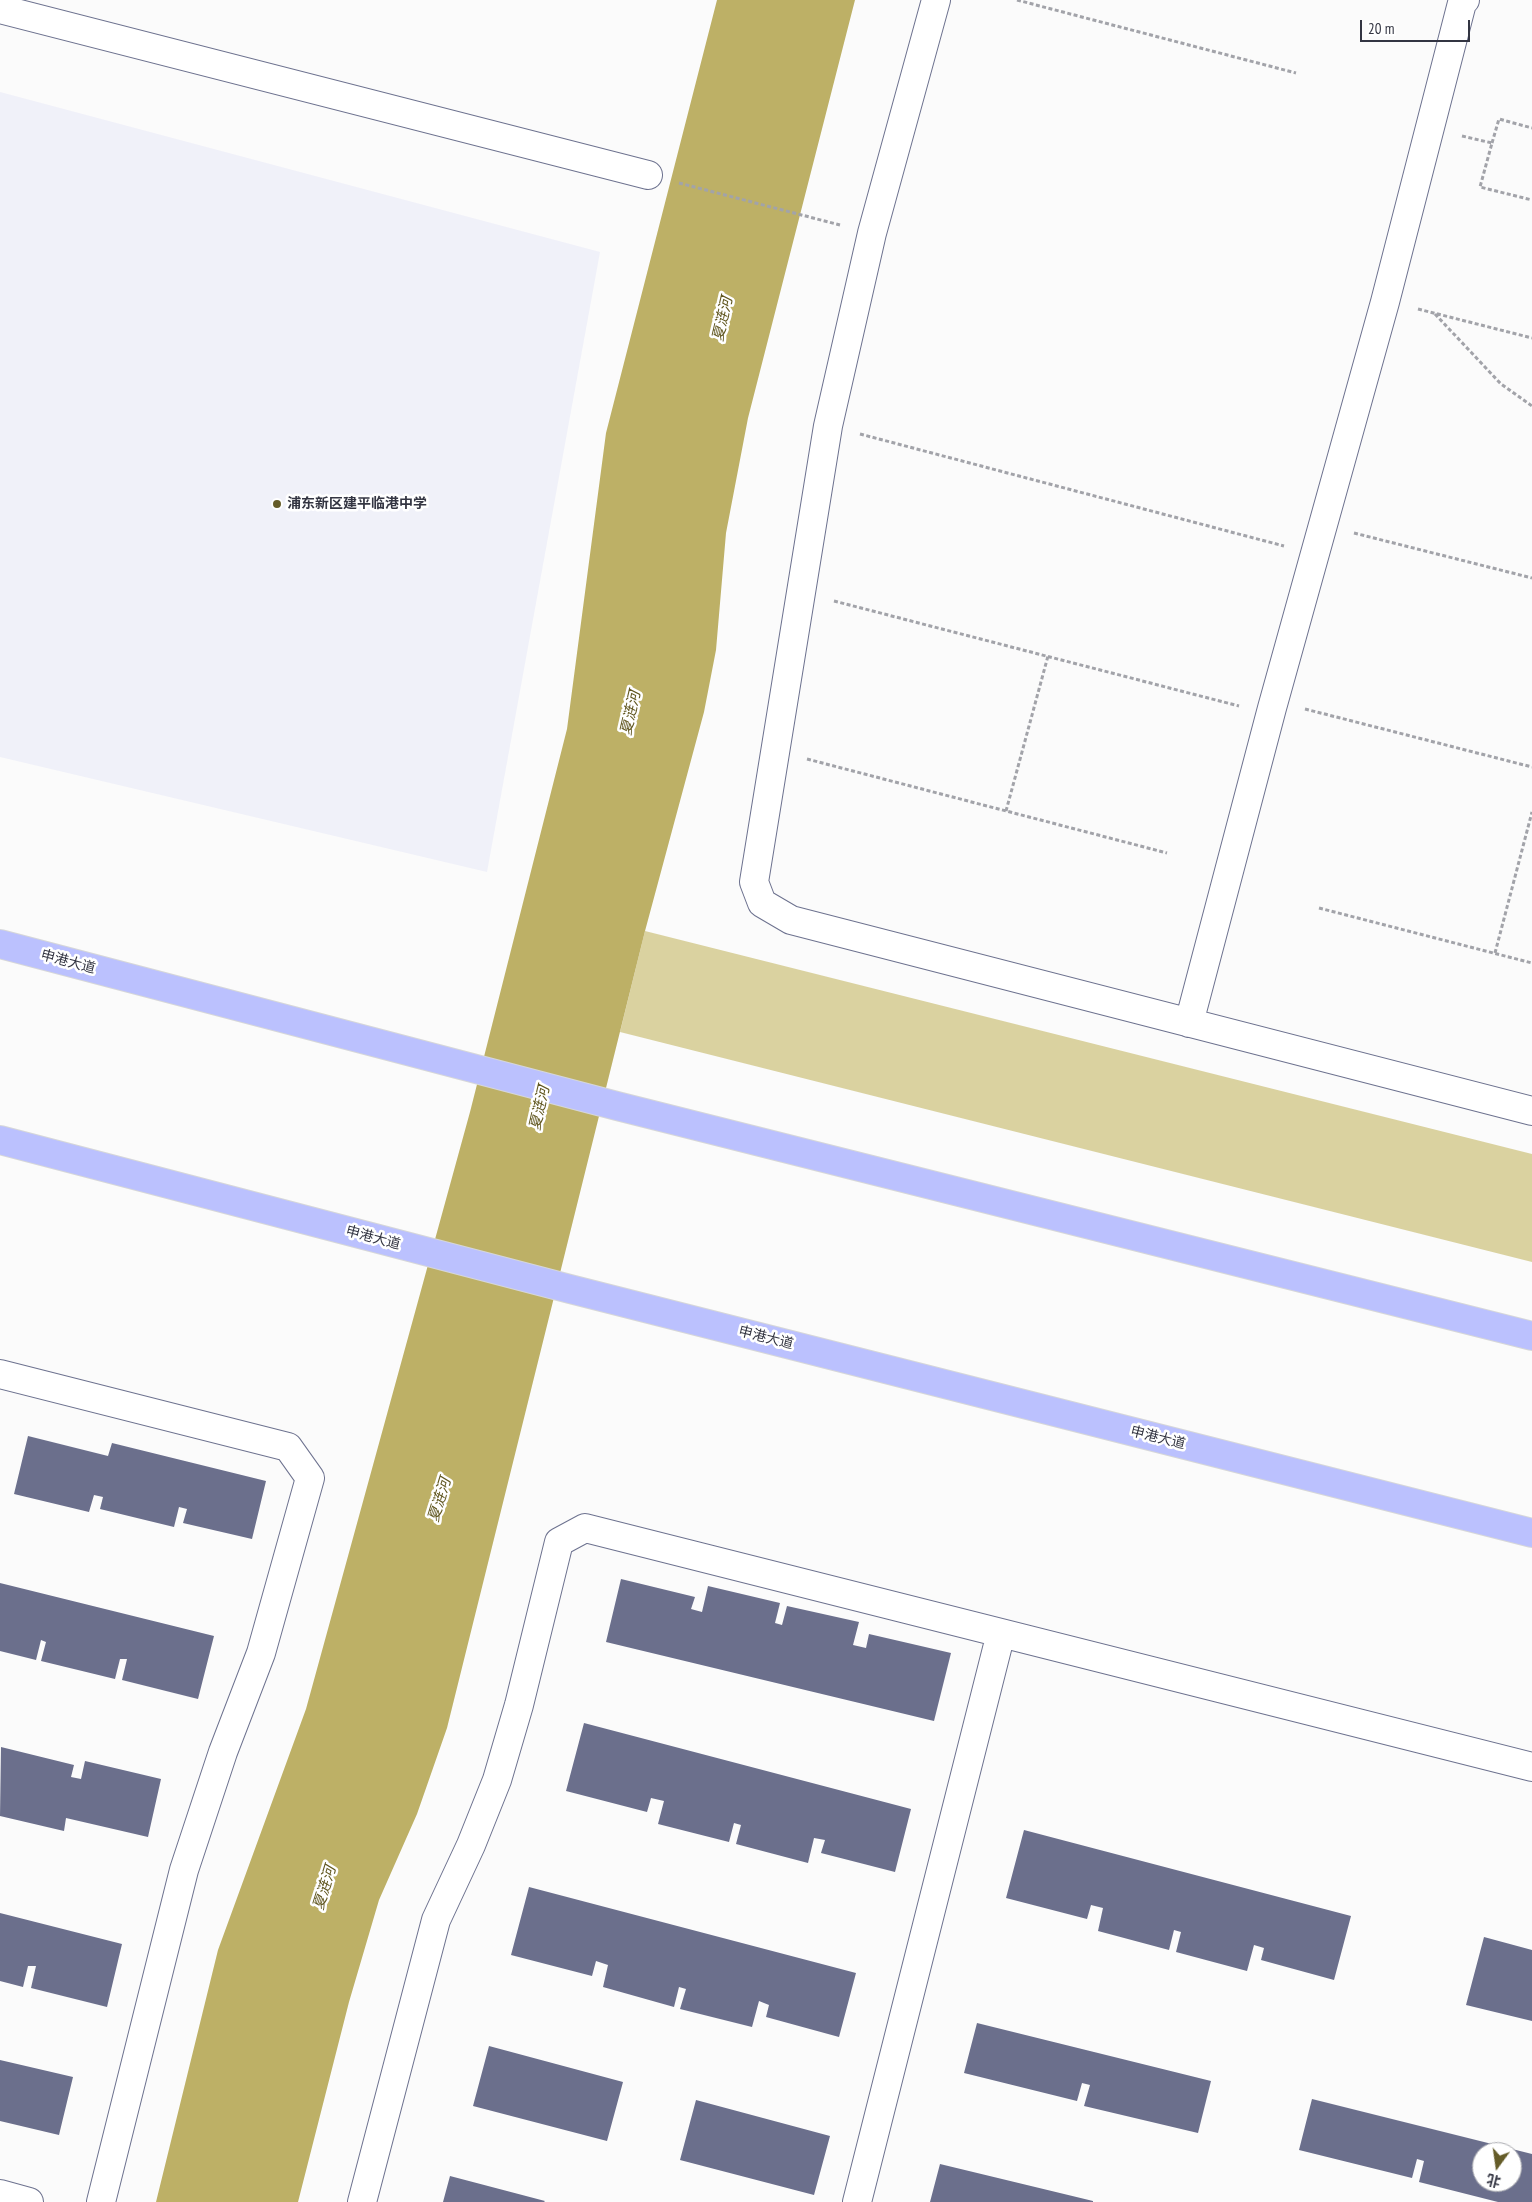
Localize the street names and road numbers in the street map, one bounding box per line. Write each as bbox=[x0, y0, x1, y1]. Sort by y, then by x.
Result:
street label: 申港大道 bbox=[39, 947, 97, 977]
street label: 申港大道 bbox=[344, 1223, 402, 1253]
street label: 申港大道 bbox=[737, 1323, 795, 1353]
street label: 申港大道 bbox=[1129, 1423, 1187, 1453]

